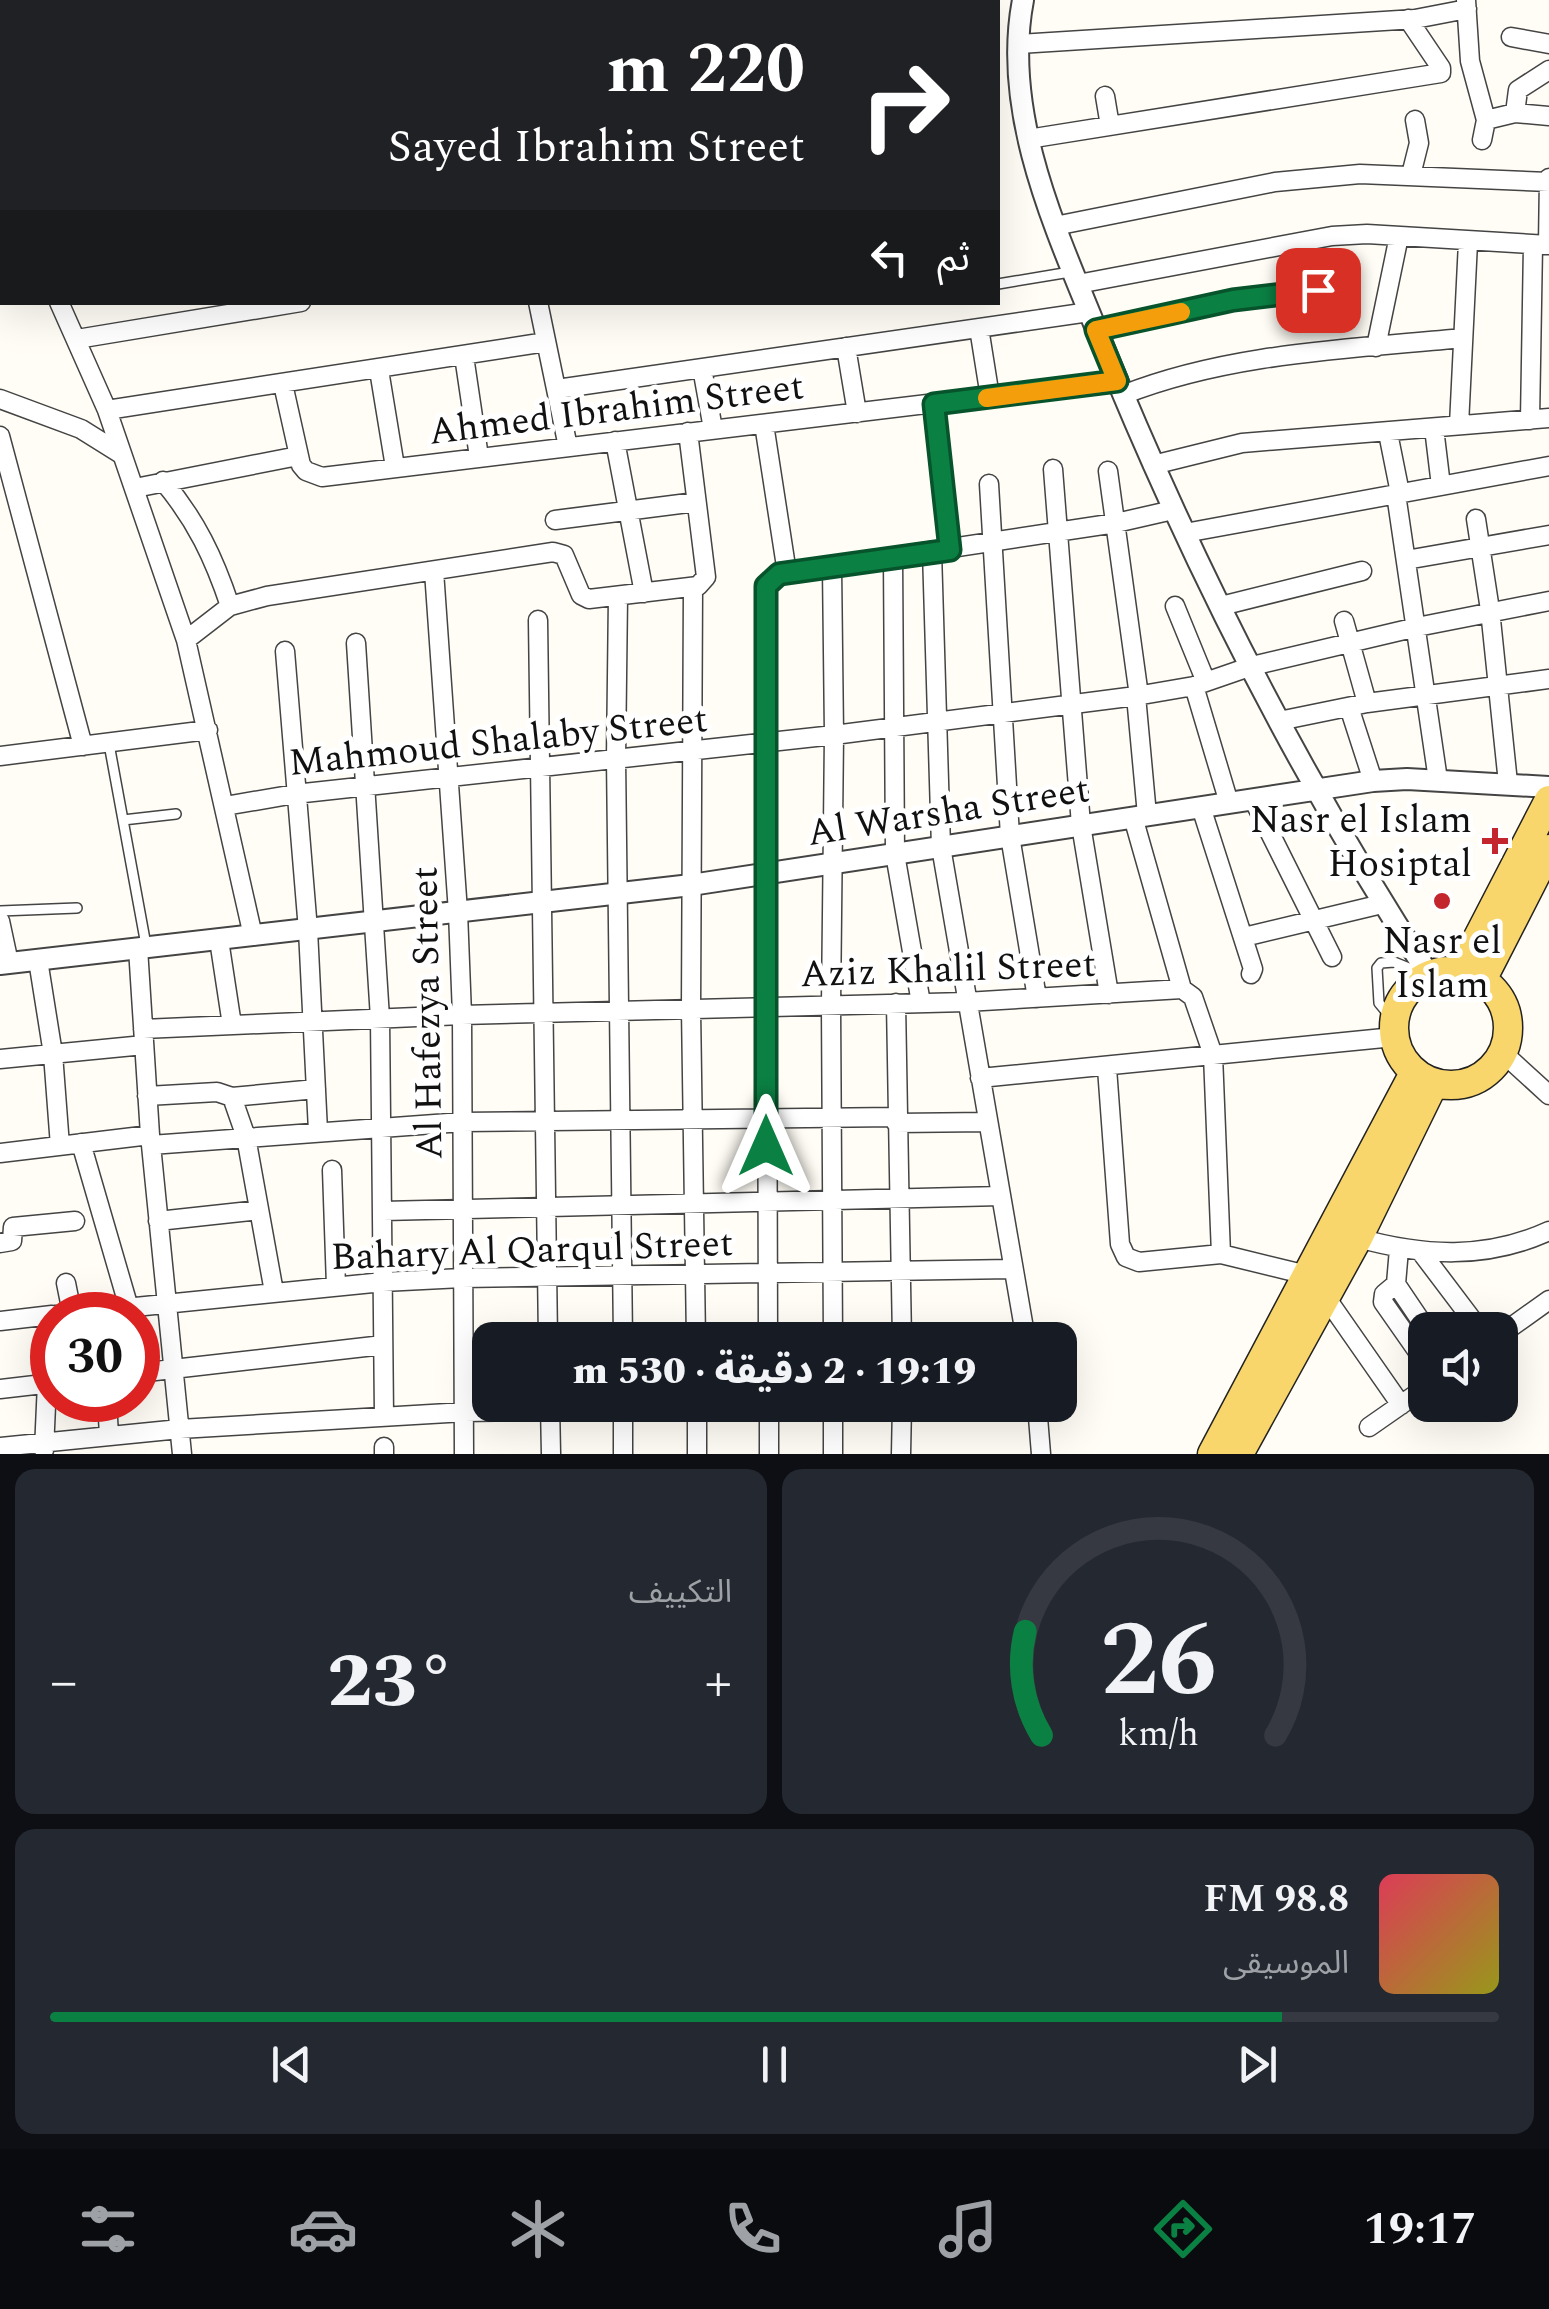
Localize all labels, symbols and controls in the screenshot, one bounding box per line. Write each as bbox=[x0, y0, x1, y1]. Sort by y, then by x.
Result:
text: 220 m bbox=[607, 17, 805, 123]
icon: right bbox=[840, 40, 970, 170]
text: Sayed Ibrahim Street bbox=[388, 113, 805, 182]
icon: left bbox=[862, 230, 917, 285]
text: ثم bbox=[937, 230, 970, 288]
pin bbox=[1276, 248, 1361, 333]
icon: arrive bbox=[1291, 263, 1346, 318]
street label: Ahmed Ibrahim Street bbox=[425, 358, 807, 462]
street label: Mahmoud Shalaby Street bbox=[286, 691, 711, 793]
street label: Al Warsha Street bbox=[803, 761, 1094, 863]
place label: Nasr el Islam Hosiptal bbox=[1250, 792, 1472, 894]
marker: Nasr el Islam Hosiptal bbox=[1482, 828, 1508, 854]
street label: Al Hafezya Street bbox=[396, 866, 460, 1160]
marker: Nasr el Islam bbox=[1431, 890, 1453, 912]
place label: Nasr el Islam bbox=[1382, 913, 1502, 1015]
street label: Aziz Khalil Street bbox=[799, 936, 1097, 1004]
position arrow bbox=[714, 1094, 818, 1198]
street label: Bahary Al Qarqul Street bbox=[330, 1215, 734, 1287]
speed limit sign: 30 bbox=[30, 1292, 160, 1422]
map controls bbox=[1408, 1312, 1518, 1422]
button: sound bbox=[1408, 1312, 1518, 1422]
text: 19:19 · 2 دقيقة · 530 m bbox=[573, 1343, 976, 1401]
text: التكييف bbox=[629, 1568, 732, 1617]
text: 26 bbox=[1100, 1583, 1216, 1741]
text: 23° bbox=[327, 1626, 455, 1740]
text: − bbox=[50, 1641, 78, 1724]
text: + bbox=[704, 1641, 732, 1724]
text: km/h bbox=[1118, 1707, 1198, 1762]
text: 98.8 FM bbox=[1204, 1871, 1349, 1929]
text: الموسيقى bbox=[1223, 1939, 1349, 1988]
icon: previous bbox=[264, 2037, 319, 2092]
icon: pause bbox=[747, 2037, 802, 2092]
icon: next bbox=[1230, 2037, 1285, 2092]
icon: filters bbox=[73, 2194, 143, 2264]
icon: car bbox=[288, 2194, 358, 2264]
icon: climate bbox=[503, 2194, 573, 2264]
icon: phone bbox=[718, 2194, 788, 2264]
icon: music bbox=[933, 2194, 1003, 2264]
icon: directions bbox=[1148, 2194, 1218, 2264]
text: 19:17 bbox=[1363, 2195, 1476, 2264]

